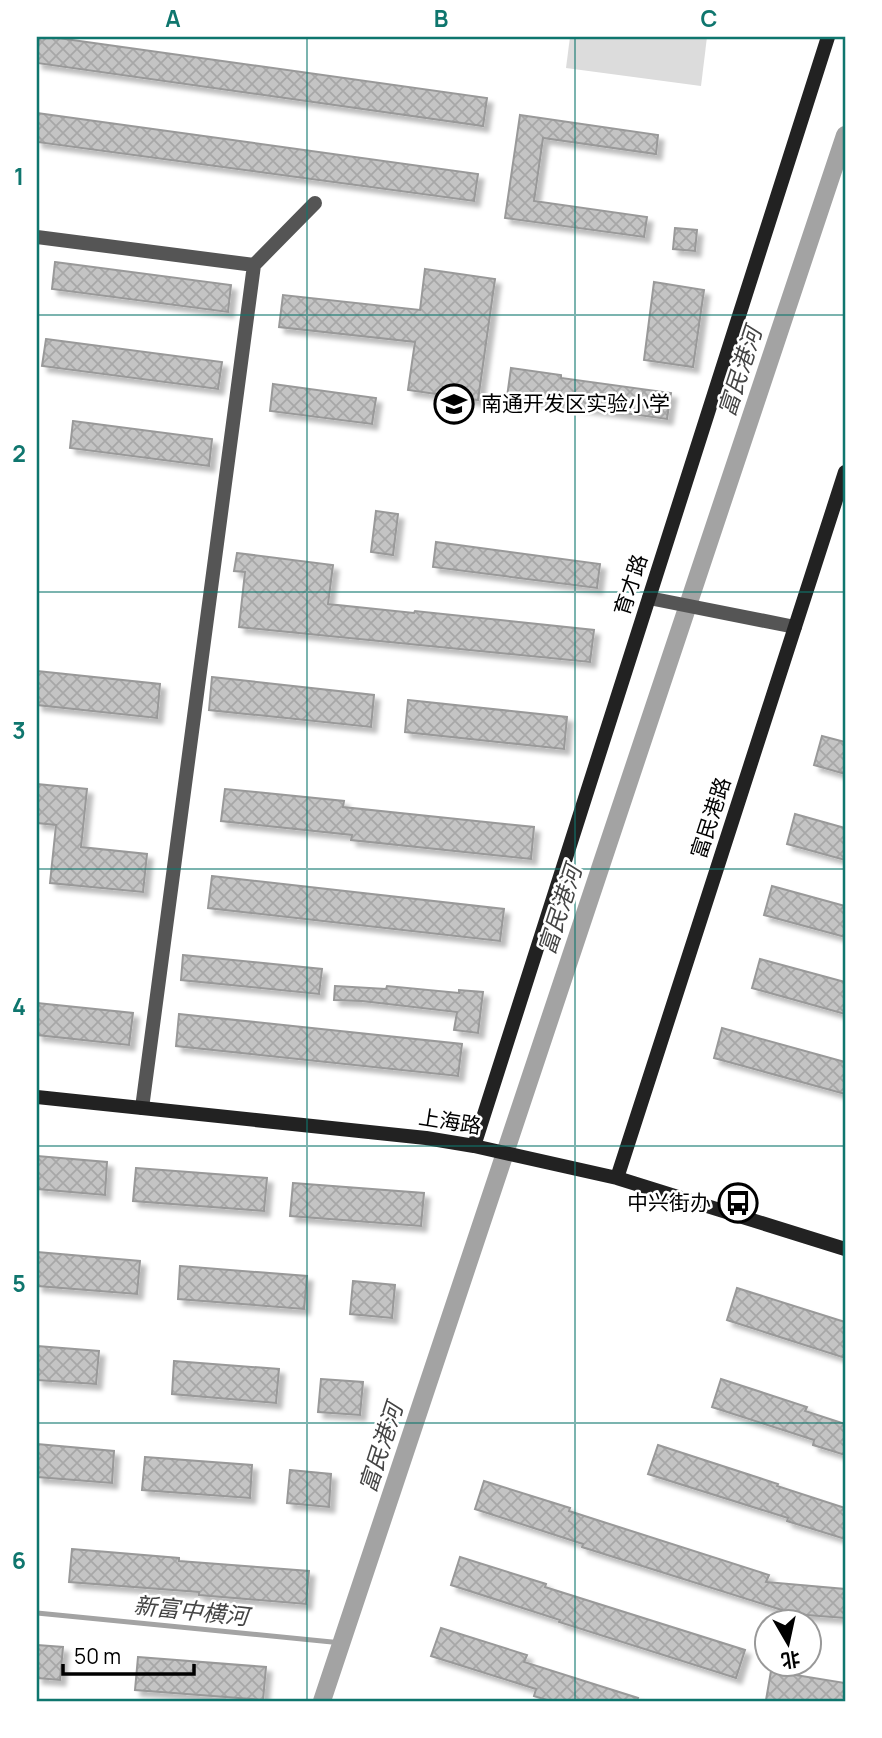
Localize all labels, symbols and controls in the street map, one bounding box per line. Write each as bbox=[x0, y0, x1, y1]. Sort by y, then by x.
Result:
text: A bbox=[165, 2, 181, 34]
text: B bbox=[434, 2, 448, 34]
text: C bbox=[701, 2, 718, 34]
text: 1 bbox=[14, 160, 24, 192]
water label: 富民港河 bbox=[710, 319, 770, 420]
school or university icon: 南通开发区实验小学 bbox=[433, 383, 475, 425]
place label: 南通开发区实验小学 bbox=[481, 389, 670, 417]
text: 2 bbox=[12, 437, 26, 469]
street label: 育才路 bbox=[607, 550, 653, 619]
text: 3 bbox=[12, 714, 26, 746]
street label: 富民港路 bbox=[684, 773, 736, 862]
water label: 富民港河 bbox=[530, 857, 590, 958]
text: 4 bbox=[12, 990, 26, 1022]
street label: 上海路 bbox=[417, 1102, 483, 1140]
bus stop icon: 中兴街办 bbox=[717, 1182, 759, 1224]
place label: 中兴街办 bbox=[627, 1188, 711, 1216]
text: 5 bbox=[12, 1267, 26, 1299]
water label: 富民港河 bbox=[351, 1395, 411, 1496]
text: 6 bbox=[12, 1544, 26, 1576]
water label: 新富中横河 bbox=[132, 1588, 254, 1632]
north arrow bbox=[752, 1608, 822, 1678]
scale bar bbox=[63, 1633, 194, 1677]
text: 50 m bbox=[74, 1642, 121, 1670]
text: 北 bbox=[779, 1645, 802, 1674]

